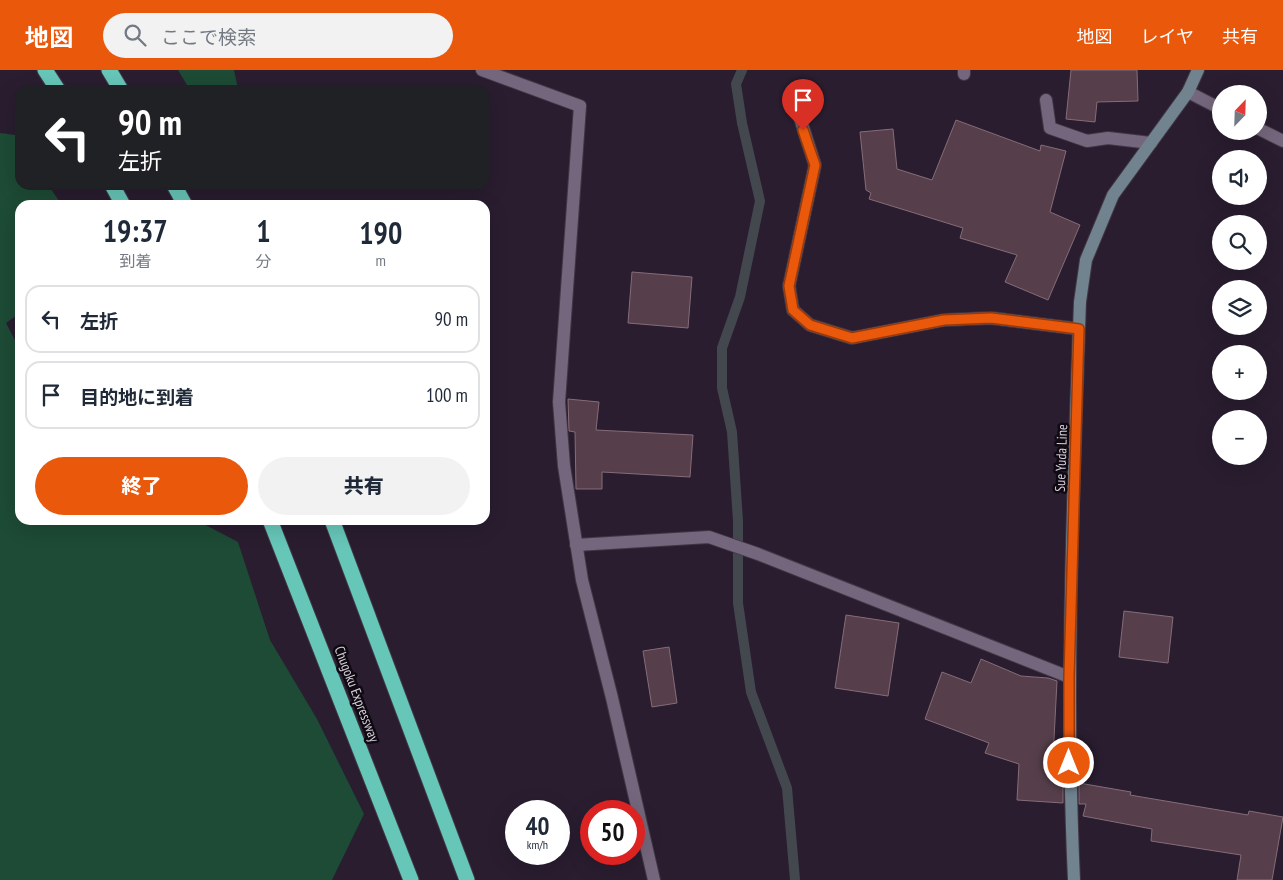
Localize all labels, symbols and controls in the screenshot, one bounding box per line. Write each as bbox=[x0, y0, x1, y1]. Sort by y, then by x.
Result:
search box bbox=[103, 13, 453, 58]
icon: search bbox=[121, 21, 149, 49]
text: 地図 bbox=[25, 22, 73, 53]
text: ここで検索 bbox=[161, 25, 256, 49]
text: 地図 bbox=[1077, 25, 1113, 48]
text: レイヤ bbox=[1141, 25, 1194, 48]
text: 共有 bbox=[1222, 25, 1258, 48]
pin bbox=[782, 79, 824, 130]
north arrow bbox=[1212, 85, 1268, 140]
map controls bbox=[1212, 85, 1267, 465]
icon: arrive bbox=[789, 86, 817, 114]
text: 90 m bbox=[118, 99, 182, 145]
icon: left bbox=[35, 105, 100, 170]
text: 左折 bbox=[118, 147, 162, 175]
button: sound bbox=[1212, 150, 1267, 205]
text: 19:37 bbox=[103, 211, 168, 250]
text: 1 bbox=[256, 211, 271, 250]
text: 190 bbox=[359, 213, 402, 252]
button: search bbox=[1212, 215, 1267, 270]
text: m bbox=[376, 250, 386, 270]
text: 到着 bbox=[119, 251, 151, 271]
text: 分 bbox=[255, 251, 271, 271]
button: layers bbox=[1212, 280, 1267, 335]
icon: left bbox=[37, 305, 65, 333]
text: 90 m bbox=[435, 307, 468, 331]
text: 左折 bbox=[80, 309, 118, 333]
button: + bbox=[1212, 345, 1267, 400]
icon: arrive bbox=[37, 381, 65, 409]
text: 100 m bbox=[426, 383, 468, 407]
text: 目的地に到着 bbox=[80, 385, 194, 409]
button: − bbox=[1212, 410, 1267, 465]
street label: Sue Yuda Line bbox=[1051, 424, 1071, 492]
button: 終了 bbox=[35, 457, 248, 515]
button: 共有 bbox=[258, 457, 470, 515]
street label: Chugoku Expressway bbox=[330, 643, 384, 745]
position arrow bbox=[1042, 736, 1094, 788]
speed limit sign: 50 bbox=[580, 800, 645, 865]
text: 40 bbox=[526, 810, 549, 842]
text: km/h bbox=[527, 837, 548, 852]

